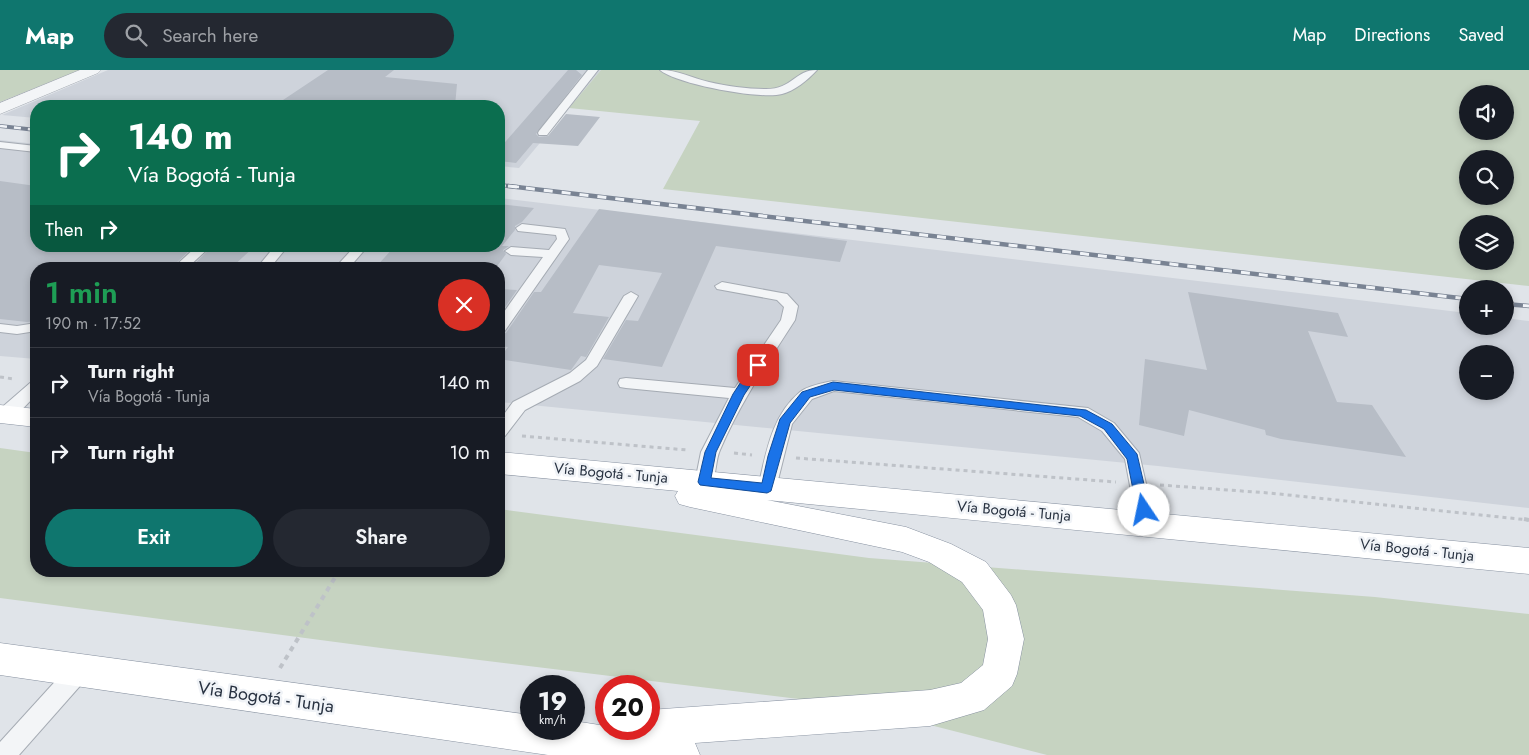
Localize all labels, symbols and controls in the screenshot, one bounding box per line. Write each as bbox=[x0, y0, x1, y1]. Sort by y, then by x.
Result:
search box bbox=[104, 13, 454, 58]
text: Map bbox=[25, 18, 74, 53]
icon: search bbox=[122, 21, 150, 49]
text: Search here bbox=[162, 22, 258, 49]
text: Map bbox=[1293, 22, 1326, 48]
text: Directions bbox=[1354, 22, 1430, 48]
text: Saved bbox=[1458, 22, 1504, 48]
map controls bbox=[1459, 85, 1514, 400]
button: sound bbox=[1459, 85, 1514, 140]
text: 140 m bbox=[128, 112, 233, 162]
icon: right bbox=[45, 120, 110, 185]
button: search bbox=[1459, 150, 1514, 205]
text: Vía Bogotá - Tunja bbox=[128, 158, 296, 190]
icon: right bbox=[94, 215, 122, 243]
button: layers bbox=[1459, 215, 1514, 270]
text: Then bbox=[45, 216, 84, 243]
text: 1 min bbox=[45, 271, 118, 314]
button: close bbox=[438, 279, 490, 331]
button: + bbox=[1459, 280, 1514, 335]
text: 190 m · 17:52 bbox=[45, 312, 141, 335]
pin bbox=[737, 344, 779, 386]
button: − bbox=[1459, 345, 1514, 400]
icon: arrive bbox=[744, 351, 772, 379]
text: Turn right bbox=[88, 358, 174, 385]
icon: right bbox=[45, 369, 73, 397]
text: 140 m bbox=[438, 369, 490, 396]
text: Vía Bogotá - Tunja bbox=[88, 385, 210, 408]
icon: right bbox=[45, 439, 73, 467]
text: Turn right bbox=[88, 439, 174, 466]
text: 10 m bbox=[450, 439, 490, 466]
street label: Vía Bogotá - Tunja bbox=[553, 457, 669, 489]
position arrow bbox=[1117, 483, 1169, 535]
street label: Vía Bogotá - Tunja bbox=[956, 495, 1072, 527]
button: Exit bbox=[45, 509, 263, 567]
button: Share bbox=[273, 509, 490, 567]
street label: Vía Bogotá - Tunja bbox=[1359, 533, 1475, 567]
street label: Vía Bogotá - Tunja bbox=[196, 675, 336, 719]
speed limit sign: 20 bbox=[595, 675, 660, 740]
text: 19 bbox=[538, 683, 567, 719]
text: km/h bbox=[539, 711, 566, 729]

